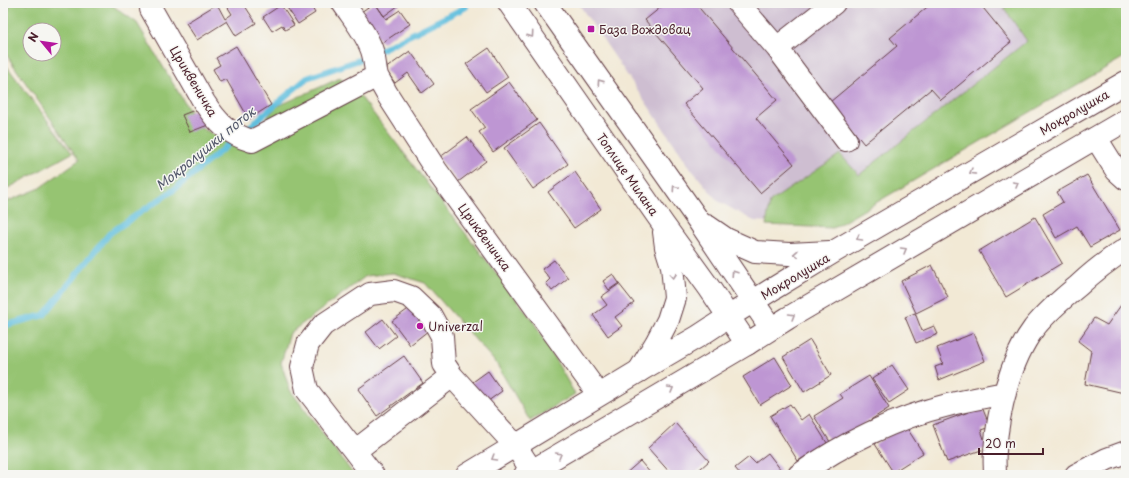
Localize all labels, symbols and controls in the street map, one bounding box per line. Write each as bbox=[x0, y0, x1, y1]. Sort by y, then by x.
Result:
place label: База Вождовац bbox=[599, 20, 691, 38]
north arrow bbox=[22, 22, 62, 62]
marker: База Вождовац bbox=[586, 24, 596, 34]
text: N bbox=[23, 29, 43, 45]
one-way arrow bbox=[526, 31, 534, 38]
street label: Цриквеничка bbox=[166, 42, 222, 120]
one-way arrow bbox=[598, 79, 605, 86]
street label: Мокролушка bbox=[1036, 85, 1112, 139]
water label: Мокролушки поток bbox=[151, 101, 260, 194]
street label: Топлице Милана bbox=[593, 129, 663, 219]
one-way arrow bbox=[969, 168, 976, 175]
one-way arrow bbox=[1012, 182, 1019, 189]
one-way arrow bbox=[672, 185, 680, 192]
street label: Цриквеничка bbox=[454, 200, 516, 275]
one-way arrow bbox=[856, 233, 863, 240]
street label: Мокролушка bbox=[757, 248, 833, 304]
one-way arrow bbox=[900, 248, 907, 255]
one-way arrow bbox=[793, 250, 799, 258]
one-way arrow bbox=[731, 270, 739, 277]
one-way arrow bbox=[668, 273, 677, 279]
one-way arrow bbox=[788, 313, 795, 321]
place label: Univerzal bbox=[428, 317, 483, 335]
marker: Univerzal bbox=[415, 321, 425, 331]
one-way arrow bbox=[667, 387, 674, 394]
scale bar bbox=[979, 430, 1043, 456]
text: 20 m bbox=[985, 434, 1016, 452]
one-way arrow bbox=[555, 453, 562, 460]
one-way arrow bbox=[491, 454, 498, 461]

